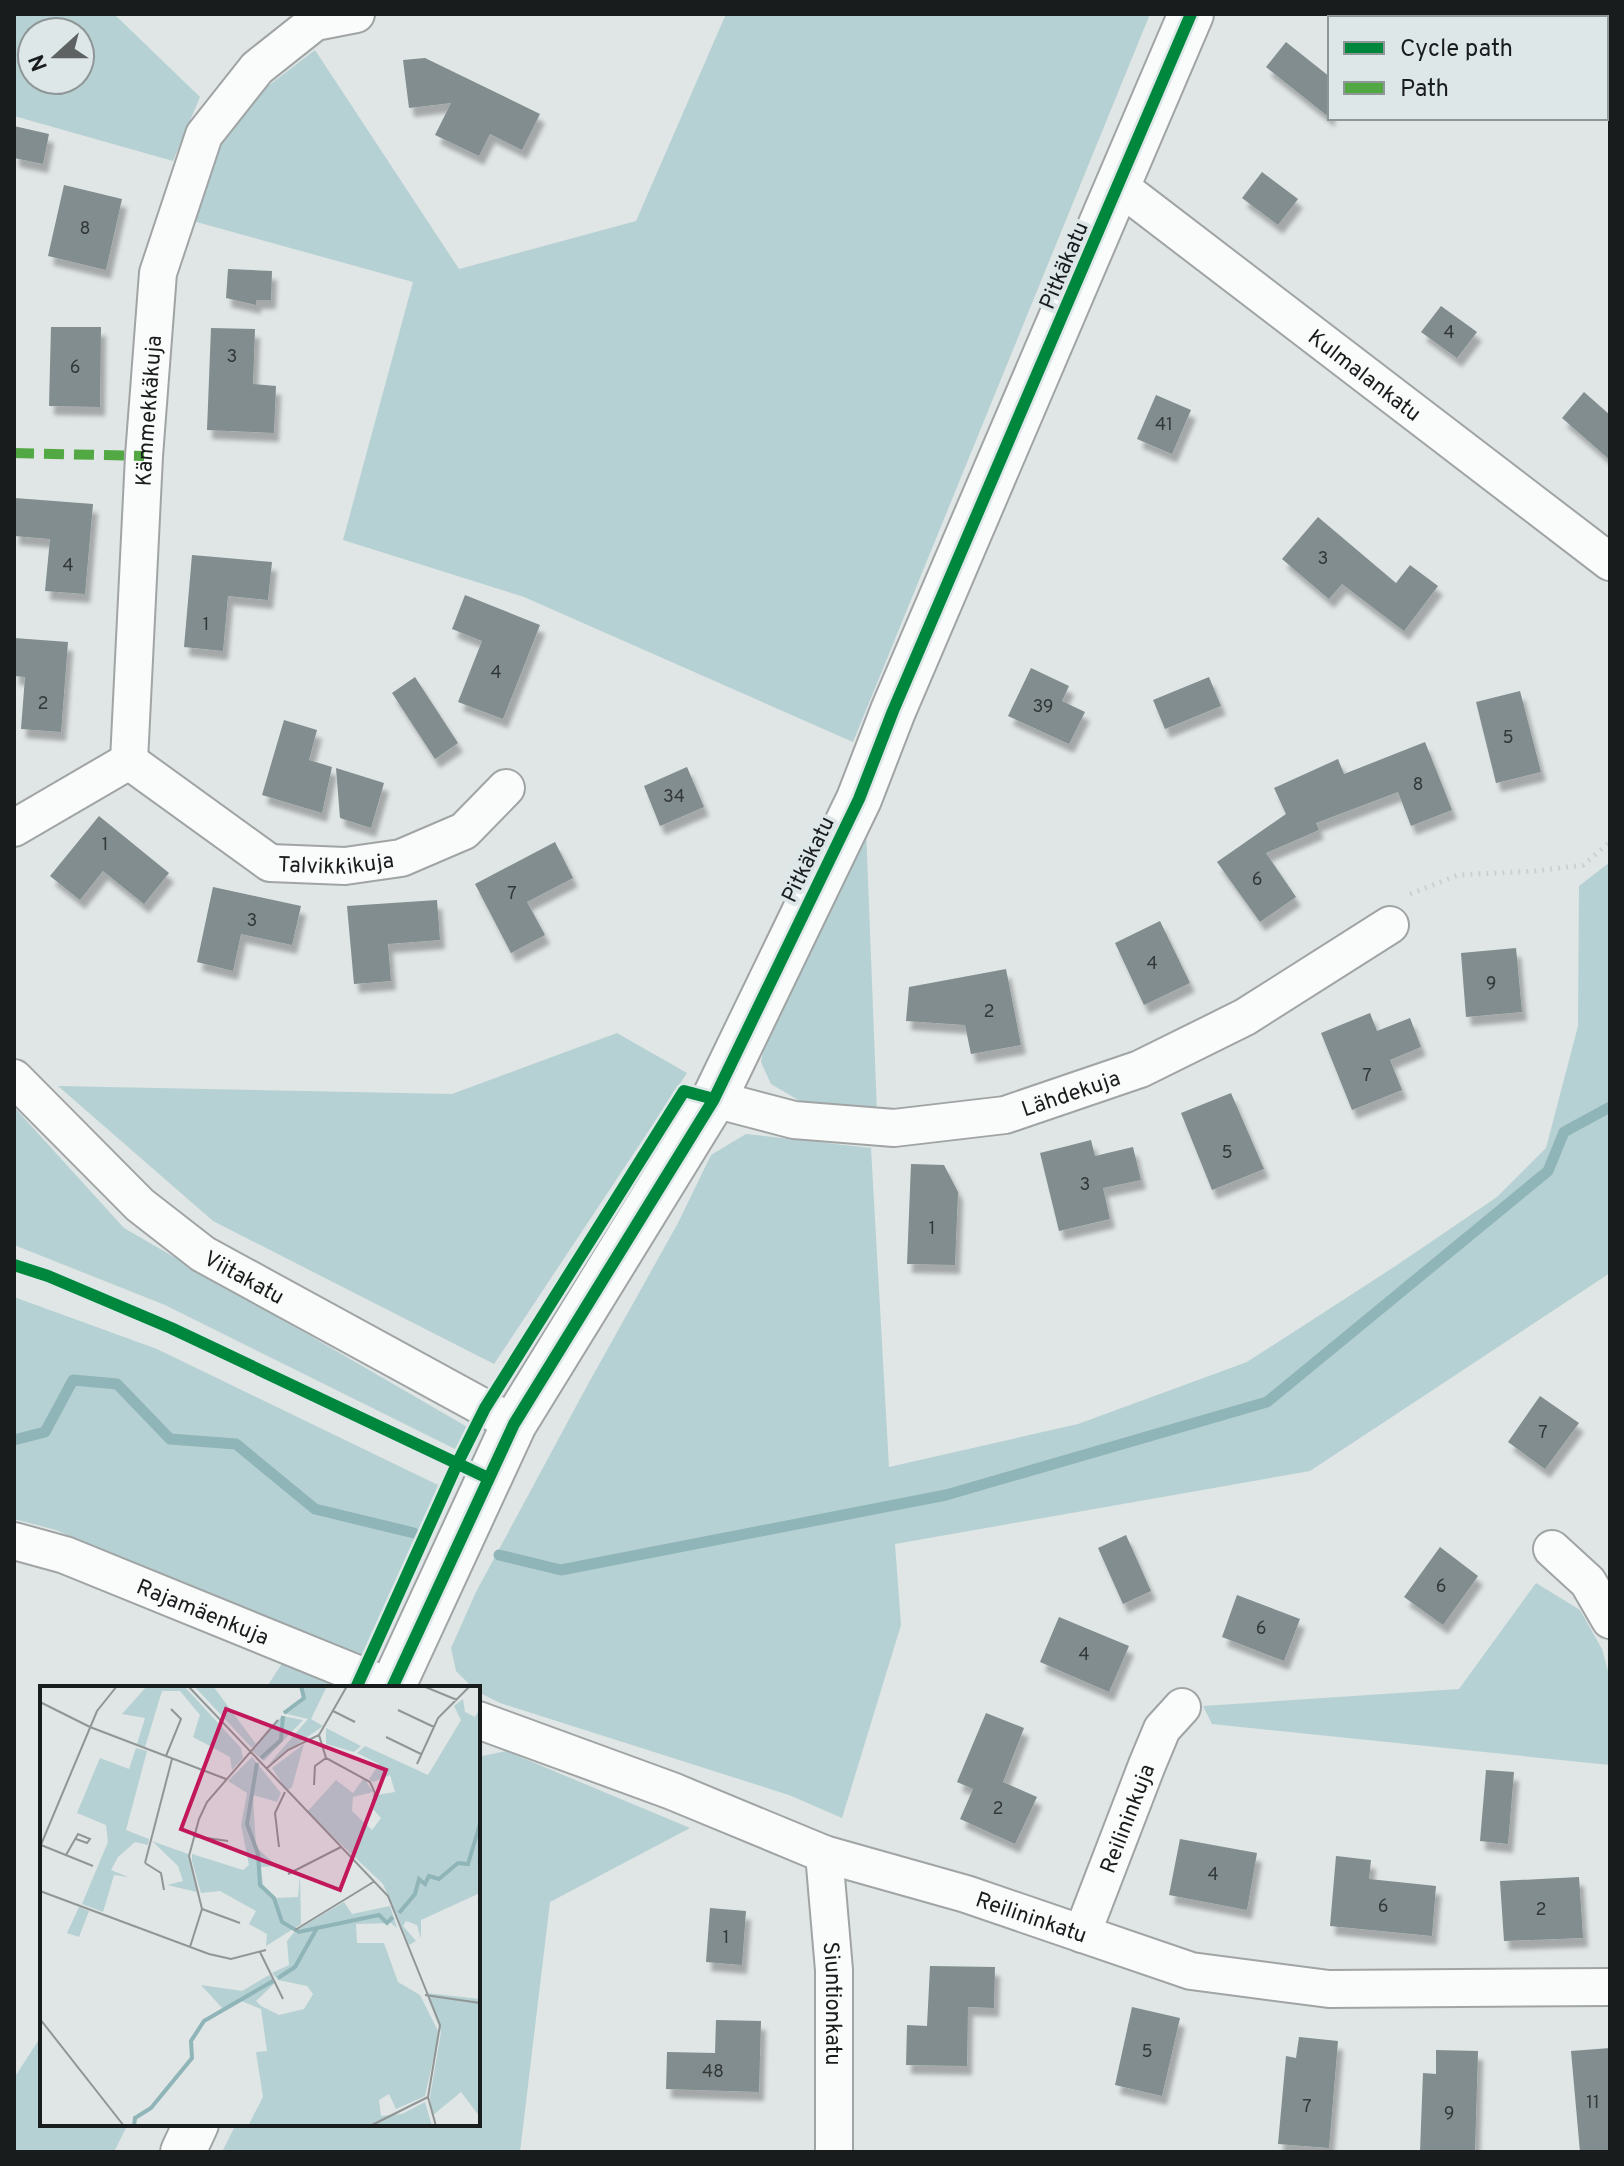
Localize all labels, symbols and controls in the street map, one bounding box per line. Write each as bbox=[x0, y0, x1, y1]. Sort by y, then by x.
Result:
north arrow bbox=[16, 16, 96, 96]
legend bbox=[1328, 16, 1608, 120]
text: Cycle path bbox=[1400, 35, 1513, 65]
text: N bbox=[24, 50, 55, 74]
text: Path bbox=[1400, 75, 1449, 105]
house number: 8 bbox=[80, 218, 91, 241]
street label: Pitkäkatu bbox=[1035, 218, 1096, 314]
house number: 4 bbox=[1443, 322, 1455, 345]
street label: Kulmalankatu bbox=[1302, 325, 1426, 428]
street label: Kämmekkäkuja bbox=[132, 334, 169, 487]
house number: 3 bbox=[227, 346, 237, 369]
house number: 6 bbox=[70, 357, 80, 380]
house number: 41 bbox=[1155, 414, 1173, 437]
house number: 3 bbox=[1318, 548, 1328, 571]
house number: 4 bbox=[62, 555, 74, 578]
house number: 1 bbox=[203, 614, 209, 637]
house number: 4 bbox=[490, 662, 502, 685]
house number: 2 bbox=[37, 693, 49, 716]
house number: 39 bbox=[1032, 696, 1054, 719]
house number: 5 bbox=[1502, 727, 1514, 750]
house number: 8 bbox=[1413, 774, 1424, 797]
house number: 34 bbox=[663, 786, 685, 809]
street label: Pitkäkatu bbox=[777, 813, 842, 908]
house number: 1 bbox=[102, 834, 108, 857]
street label: Talvikkikuja bbox=[277, 848, 396, 882]
house number: 6 bbox=[1252, 869, 1262, 892]
house number: 7 bbox=[507, 883, 517, 906]
house number: 3 bbox=[247, 910, 257, 933]
house number: 4 bbox=[1146, 953, 1158, 976]
house number: 9 bbox=[1486, 973, 1496, 996]
house number: 2 bbox=[983, 1001, 995, 1024]
house number: 7 bbox=[1362, 1065, 1372, 1088]
street label: Lähdekuja bbox=[1018, 1066, 1124, 1124]
house number: 5 bbox=[1221, 1142, 1233, 1165]
house number: 3 bbox=[1080, 1174, 1090, 1197]
house number: 1 bbox=[929, 1218, 935, 1241]
street label: Viitakatu bbox=[198, 1246, 288, 1312]
house number: 7 bbox=[1538, 1422, 1548, 1445]
street label: Rajamäenkuja bbox=[132, 1575, 272, 1652]
house number: 6 bbox=[1436, 1576, 1446, 1599]
house number: 6 bbox=[1256, 1618, 1266, 1641]
house number: 4 bbox=[1078, 1644, 1090, 1667]
inset map bbox=[40, 1686, 480, 2126]
street label: Reilininkuja bbox=[1096, 1761, 1162, 1878]
house number: 2 bbox=[992, 1798, 1004, 1821]
house number: 4 bbox=[1207, 1864, 1219, 1887]
street label: Reilininkatu bbox=[972, 1887, 1090, 1950]
house number: 6 bbox=[1378, 1896, 1388, 1919]
house number: 2 bbox=[1535, 1899, 1547, 1922]
house number: 1 bbox=[723, 1927, 729, 1950]
street label: Siuntionkatu bbox=[816, 1941, 845, 2066]
house number: 5 bbox=[1141, 2041, 1153, 2064]
house number: 48 bbox=[702, 2061, 724, 2084]
house number: 11 bbox=[1586, 2092, 1600, 2115]
house number: 7 bbox=[1302, 2096, 1312, 2119]
house number: 9 bbox=[1444, 2103, 1454, 2126]

